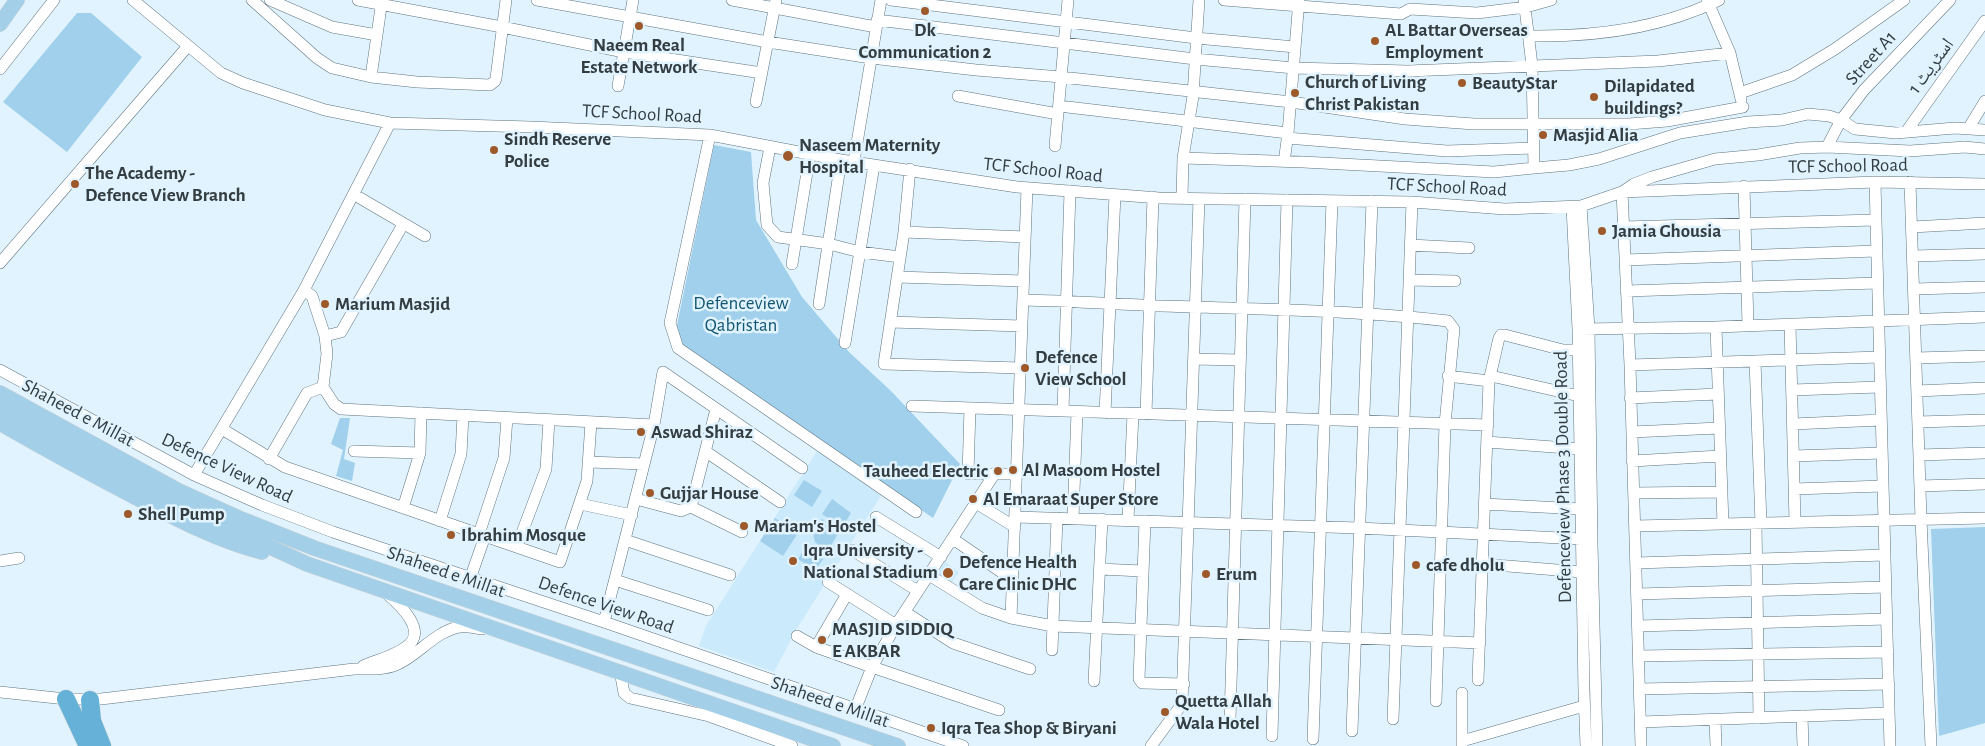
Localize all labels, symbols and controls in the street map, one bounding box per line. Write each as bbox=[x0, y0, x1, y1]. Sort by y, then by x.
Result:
marker: Dk Communication 2 bbox=[919, 5, 931, 17]
place label: Dk Communication 2 bbox=[859, 19, 991, 63]
place label: AL Battar Overseas Employment bbox=[1385, 19, 1528, 63]
marker: Naeem Real Estate Network bbox=[633, 20, 645, 32]
street label: Street A1 bbox=[1841, 26, 1901, 90]
place label: Naeem Real Estate Network bbox=[580, 34, 698, 78]
street label: اسٹریٹ 1 bbox=[1903, 34, 1959, 98]
marker: AL Battar Overseas Employment bbox=[1369, 35, 1381, 47]
place label: Church of Living Christ Pakistan bbox=[1305, 71, 1426, 115]
place label: BeautyStar bbox=[1472, 72, 1557, 94]
place label: Dilapidated buildings? bbox=[1604, 75, 1695, 119]
marker: BeautyStar bbox=[1456, 77, 1468, 89]
marker: Church of Living Christ Pakistan bbox=[1289, 87, 1301, 99]
marker: Dilapidated buildings? bbox=[1588, 91, 1600, 103]
street label: TCF School Road bbox=[582, 99, 702, 129]
place label: Masjid Alia bbox=[1553, 124, 1638, 146]
place label: Sindh Reserve Police bbox=[504, 128, 611, 172]
marker: Masjid Alia bbox=[1537, 129, 1549, 141]
place label: Naseem Maternity Hospital bbox=[799, 134, 940, 178]
marker: Sindh Reserve Police bbox=[488, 144, 500, 156]
marker: Naseem Maternity Hospital bbox=[781, 149, 795, 163]
street label: TCF School Road bbox=[982, 152, 1104, 188]
street label: TCF School Road bbox=[1788, 154, 1908, 178]
place label: The Academy - Defence View Branch bbox=[85, 162, 246, 206]
street label: TCF School Road bbox=[1387, 172, 1507, 202]
marker: The Academy - Defence View Branch bbox=[69, 178, 81, 190]
place label: Jamia Ghousia bbox=[1612, 220, 1721, 242]
marker: Jamia Ghousia bbox=[1596, 225, 1608, 237]
park label: Defenceview Qabristan bbox=[693, 292, 789, 336]
place label: Marium Masjid bbox=[335, 293, 450, 315]
marker: Marium Masjid bbox=[319, 298, 331, 310]
place label: Defence View School bbox=[1035, 346, 1127, 390]
street label: Defenceview Phase 3 Double Road bbox=[1549, 351, 1577, 603]
marker: Defence View School bbox=[1019, 362, 1031, 374]
street label: Shaheed e Millat bbox=[18, 374, 138, 452]
place label: Aswad Shiraz bbox=[651, 421, 753, 443]
marker: Aswad Shiraz bbox=[635, 426, 647, 438]
street label: Defence View Road bbox=[158, 428, 296, 508]
place label: Al Masoom Hostel bbox=[1023, 459, 1160, 481]
place label: Tauheed Electric bbox=[863, 460, 988, 482]
marker: Al Masoom Hostel bbox=[1007, 464, 1019, 476]
marker: Tauheed Electric bbox=[992, 465, 1004, 477]
place label: Gujjar House bbox=[660, 482, 759, 504]
marker: Gujjar House bbox=[644, 487, 656, 499]
place label: Al Emaraat Super Store bbox=[983, 488, 1159, 510]
marker: Al Emaraat Super Store bbox=[967, 493, 979, 505]
place label: Shell Pump bbox=[138, 503, 225, 525]
marker: Shell Pump bbox=[122, 508, 134, 520]
place label: Mariam's Hostel bbox=[754, 515, 877, 537]
marker: Mariam's Hostel bbox=[738, 520, 750, 532]
place label: Ibrahim Mosque bbox=[461, 524, 586, 546]
marker: Ibrahim Mosque bbox=[445, 529, 457, 541]
place label: Iqra University - National Stadium bbox=[803, 539, 938, 583]
street label: Shaheed e Millat bbox=[384, 541, 508, 603]
place label: Defence Health Care Clinic DHC bbox=[959, 551, 1077, 595]
place label: cafe dholu bbox=[1426, 554, 1504, 576]
marker: Iqra University - National Stadium bbox=[787, 555, 799, 567]
marker: cafe dholu bbox=[1410, 559, 1422, 571]
place label: Erum bbox=[1216, 563, 1257, 585]
marker: Defence Health Care Clinic DHC bbox=[941, 566, 955, 580]
marker: Erum bbox=[1200, 568, 1212, 580]
street label: Defence View Road bbox=[535, 571, 677, 639]
place label: MASJID SIDDIQ E AKBAR bbox=[832, 618, 953, 662]
marker: MASJID SIDDIQ E AKBAR bbox=[816, 634, 828, 646]
street label: Shaheed e Millat bbox=[768, 671, 892, 733]
place label: Quetta Allah Wala Hotel bbox=[1175, 690, 1272, 734]
marker: Quetta Allah Wala Hotel bbox=[1159, 706, 1171, 718]
place label: Iqra Tea Shop & Biryani bbox=[941, 717, 1117, 739]
marker: Iqra Tea Shop & Biryani bbox=[925, 722, 937, 734]

